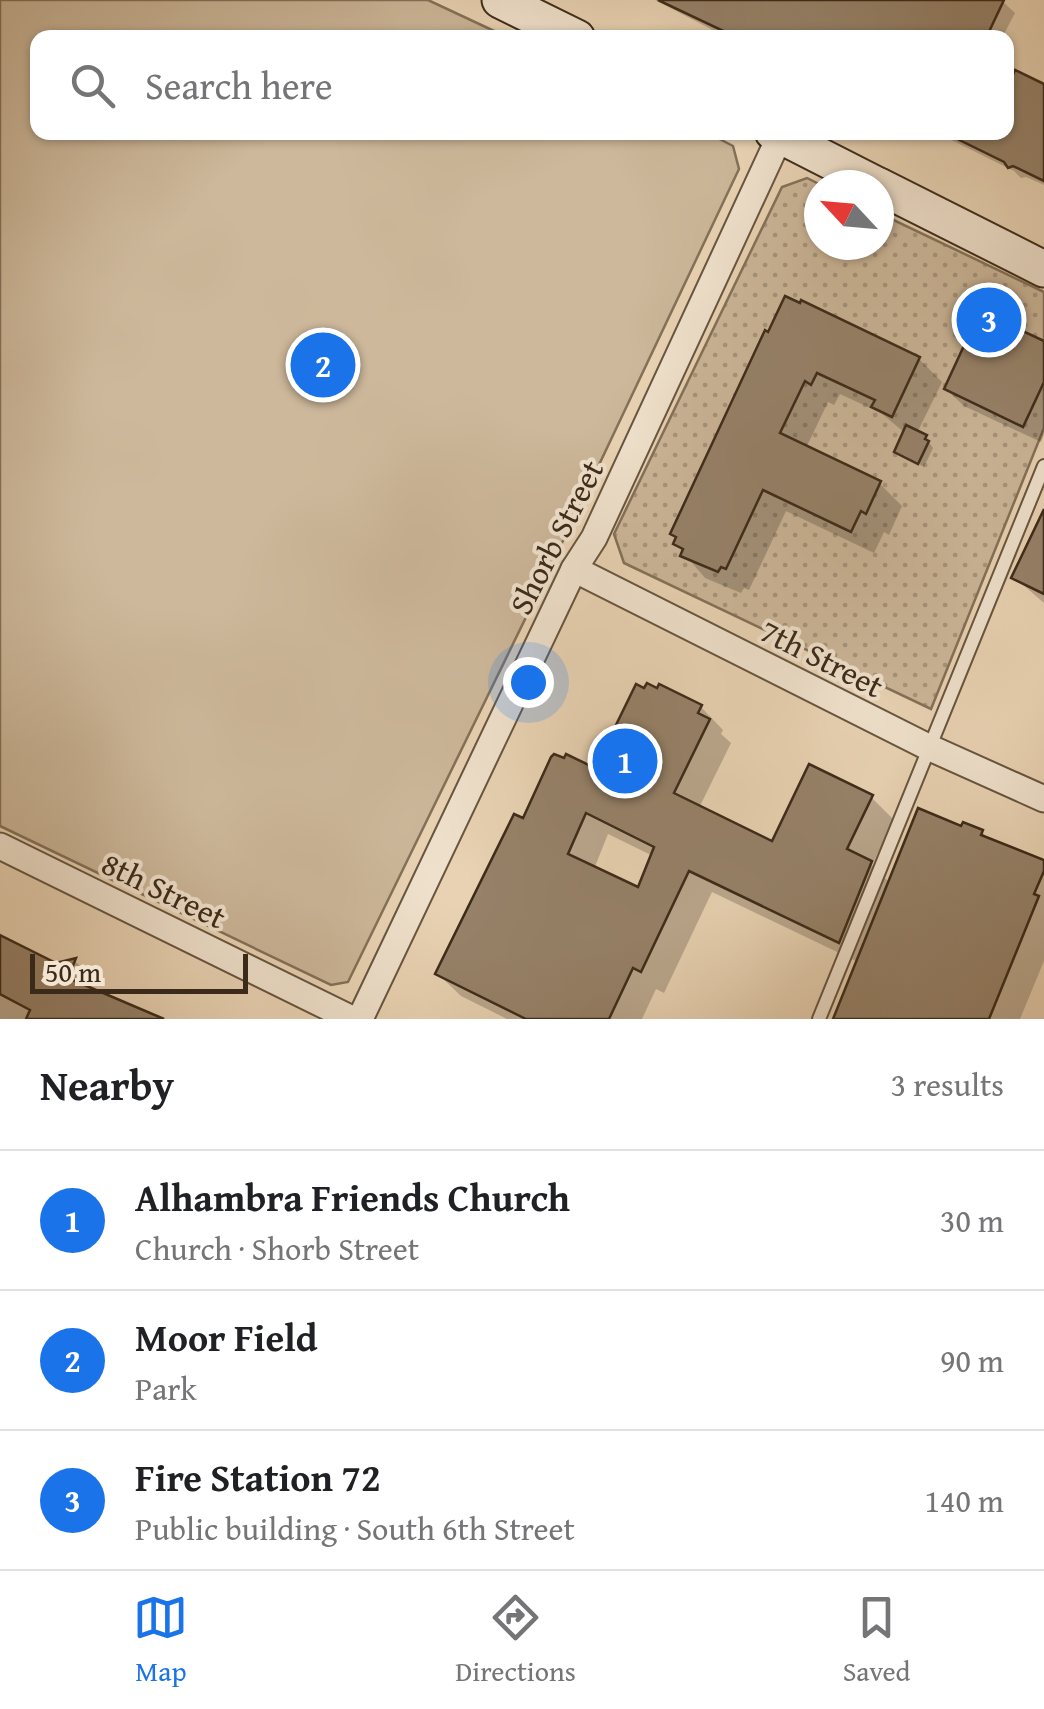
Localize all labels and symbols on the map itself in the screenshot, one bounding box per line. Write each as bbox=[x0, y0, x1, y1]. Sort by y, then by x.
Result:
north arrow bbox=[804, 170, 894, 260]
pin: 3 bbox=[956, 282, 1022, 358]
pin: 2 bbox=[290, 328, 356, 402]
street label: Shorb Street bbox=[497, 452, 615, 622]
street label: 7th Street bbox=[752, 607, 892, 709]
your location bbox=[503, 657, 554, 708]
pin: 1 bbox=[592, 724, 658, 798]
street label: 8th Street bbox=[94, 840, 234, 940]
scale bar bbox=[30, 949, 248, 994]

